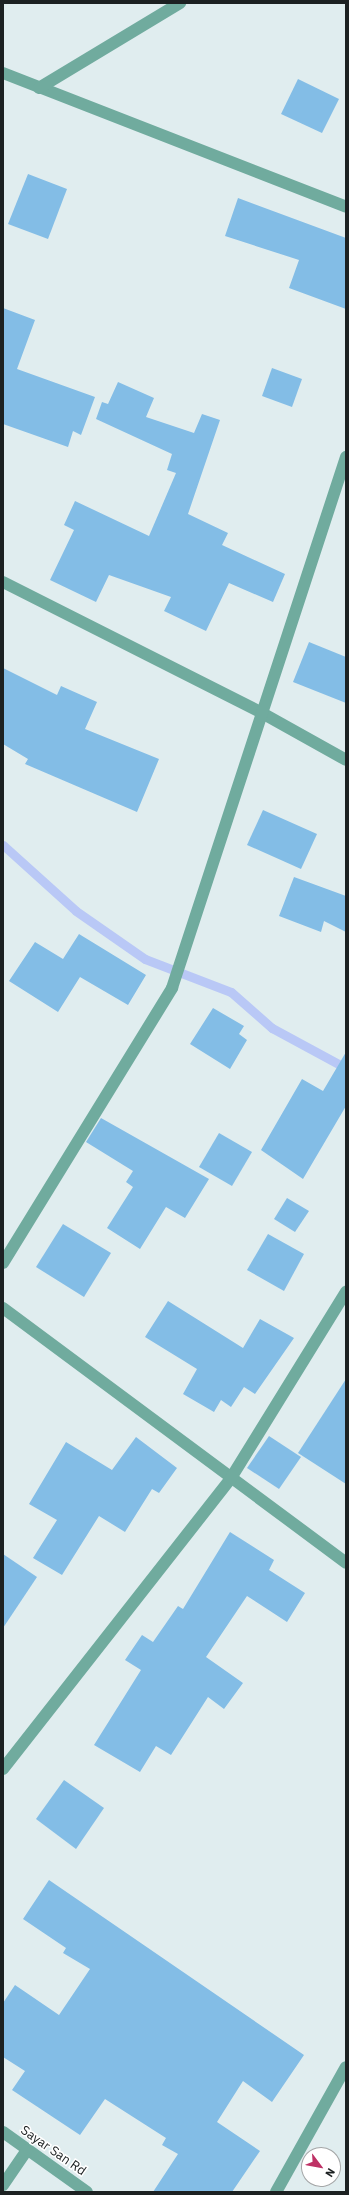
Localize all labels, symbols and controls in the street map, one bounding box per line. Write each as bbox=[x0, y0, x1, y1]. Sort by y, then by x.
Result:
street label: Sayar San Rd bbox=[17, 2123, 89, 2179]
north arrow bbox=[301, 2147, 341, 2187]
text: N bbox=[322, 2166, 338, 2180]

